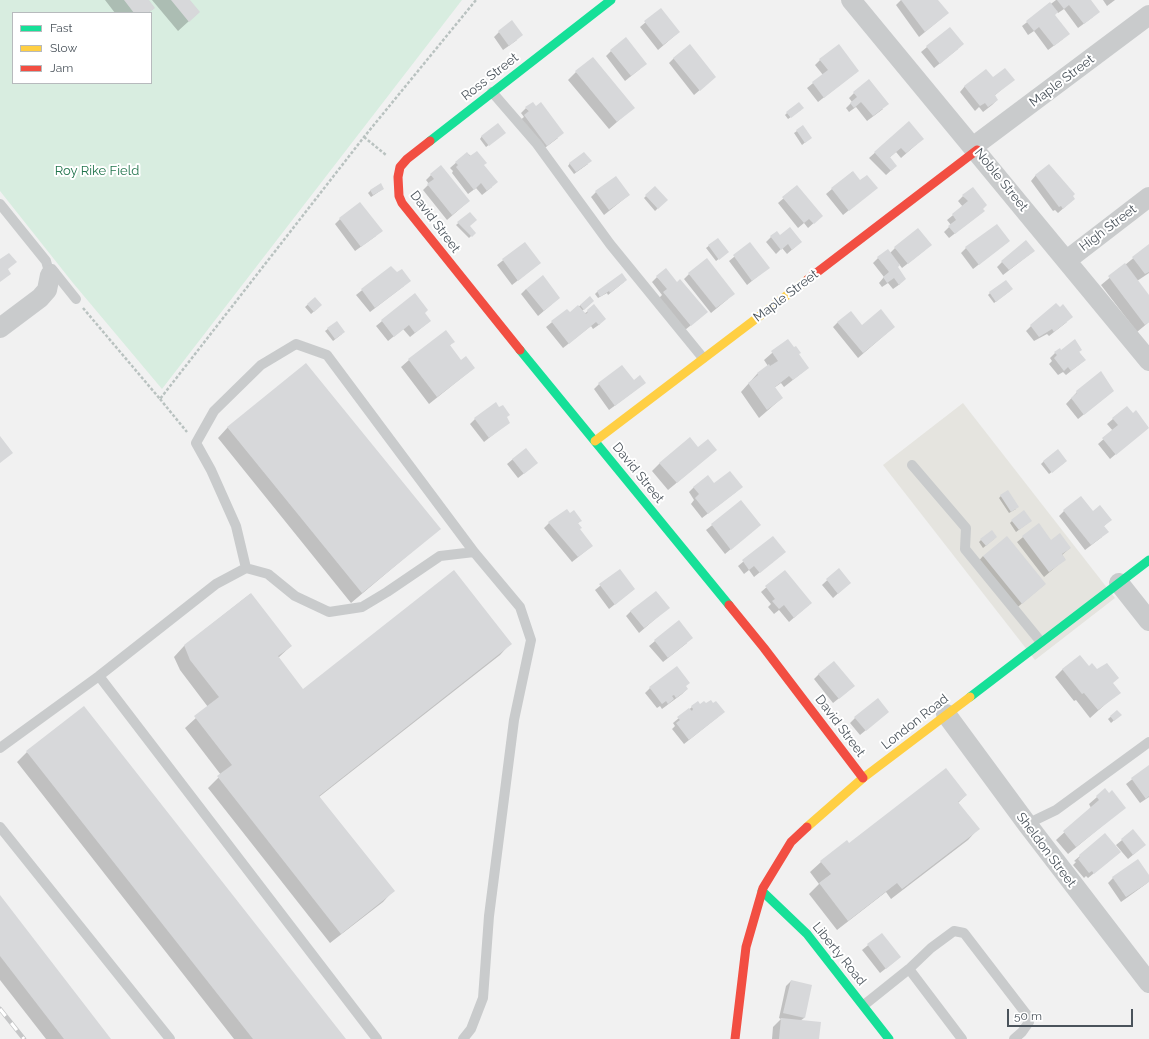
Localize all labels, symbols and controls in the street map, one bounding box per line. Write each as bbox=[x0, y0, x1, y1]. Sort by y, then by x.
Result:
legend bbox=[12, 12, 152, 84]
text: Fast bbox=[50, 21, 73, 35]
text: Slow bbox=[50, 41, 77, 55]
street label: Ross Street bbox=[458, 50, 522, 104]
street label: Maple Street bbox=[1027, 52, 1097, 110]
text: Jam bbox=[50, 61, 73, 75]
street label: Noble Street bbox=[971, 145, 1031, 215]
park label: Roy Rike Field bbox=[55, 163, 139, 179]
street label: David Street bbox=[407, 188, 463, 256]
street label: High Street bbox=[1076, 201, 1140, 255]
street label: Maple Street bbox=[751, 267, 821, 325]
street label: David Street bbox=[609, 440, 667, 506]
street label: London Road bbox=[878, 691, 952, 753]
street label: David Street bbox=[812, 692, 868, 760]
street label: Sheldon Street bbox=[1013, 810, 1079, 890]
street label: Liberty Road bbox=[809, 919, 869, 989]
scale bar bbox=[1009, 1001, 1135, 1027]
text: 50 m bbox=[1014, 1009, 1042, 1023]

